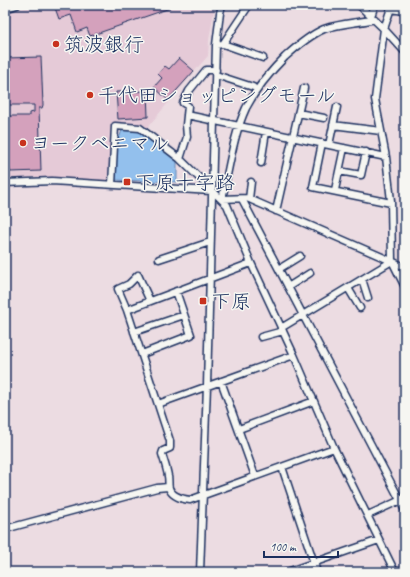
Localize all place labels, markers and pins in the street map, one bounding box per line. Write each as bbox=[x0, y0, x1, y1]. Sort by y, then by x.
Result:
place label: 筑波銀行 bbox=[64, 32, 144, 57]
marker: 筑波銀行 bbox=[51, 39, 61, 49]
place label: 千代田ショッピングモール bbox=[98, 83, 336, 108]
marker: 千代田ショッピングモール bbox=[85, 90, 95, 100]
place label: ヨークベニマル bbox=[31, 131, 169, 156]
marker: ヨークベニマル bbox=[18, 138, 28, 148]
place label: 下原十字路 bbox=[135, 170, 235, 195]
marker: 下原十字路 bbox=[122, 177, 132, 187]
place label: 下原 bbox=[211, 289, 251, 314]
marker: 下原 bbox=[198, 296, 208, 306]

